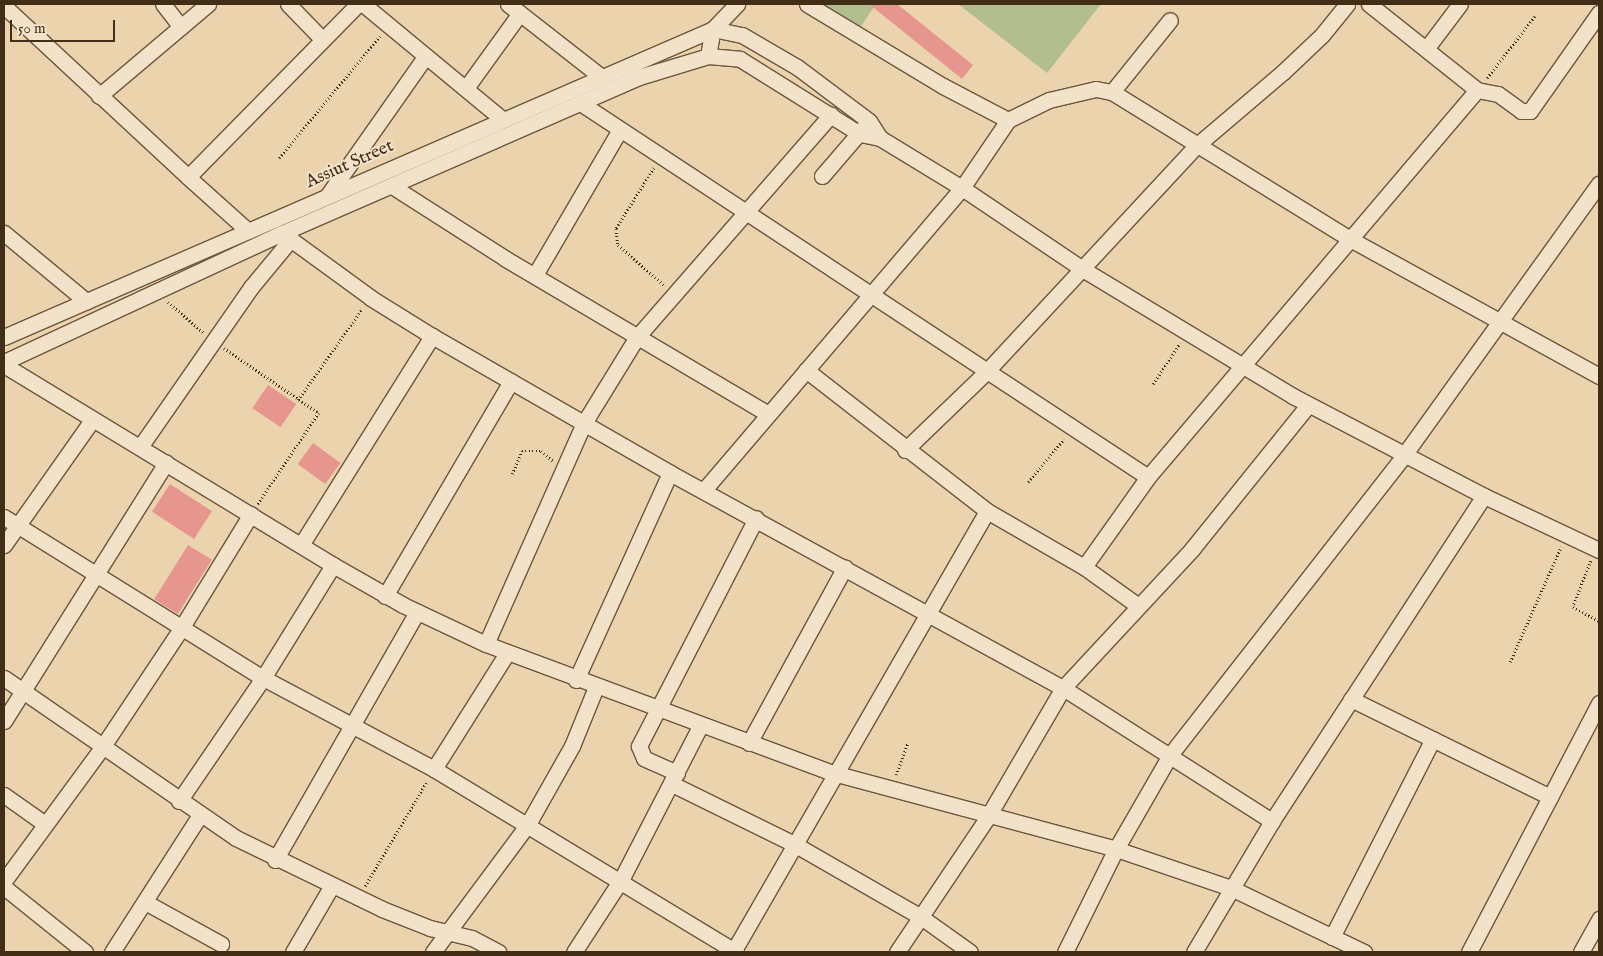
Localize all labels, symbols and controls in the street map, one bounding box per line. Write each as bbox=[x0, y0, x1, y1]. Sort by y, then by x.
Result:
scale bar bbox=[12, 10, 118, 42]
text: 50 m bbox=[18, 19, 46, 38]
street label: Assiut Street bbox=[303, 136, 397, 194]

